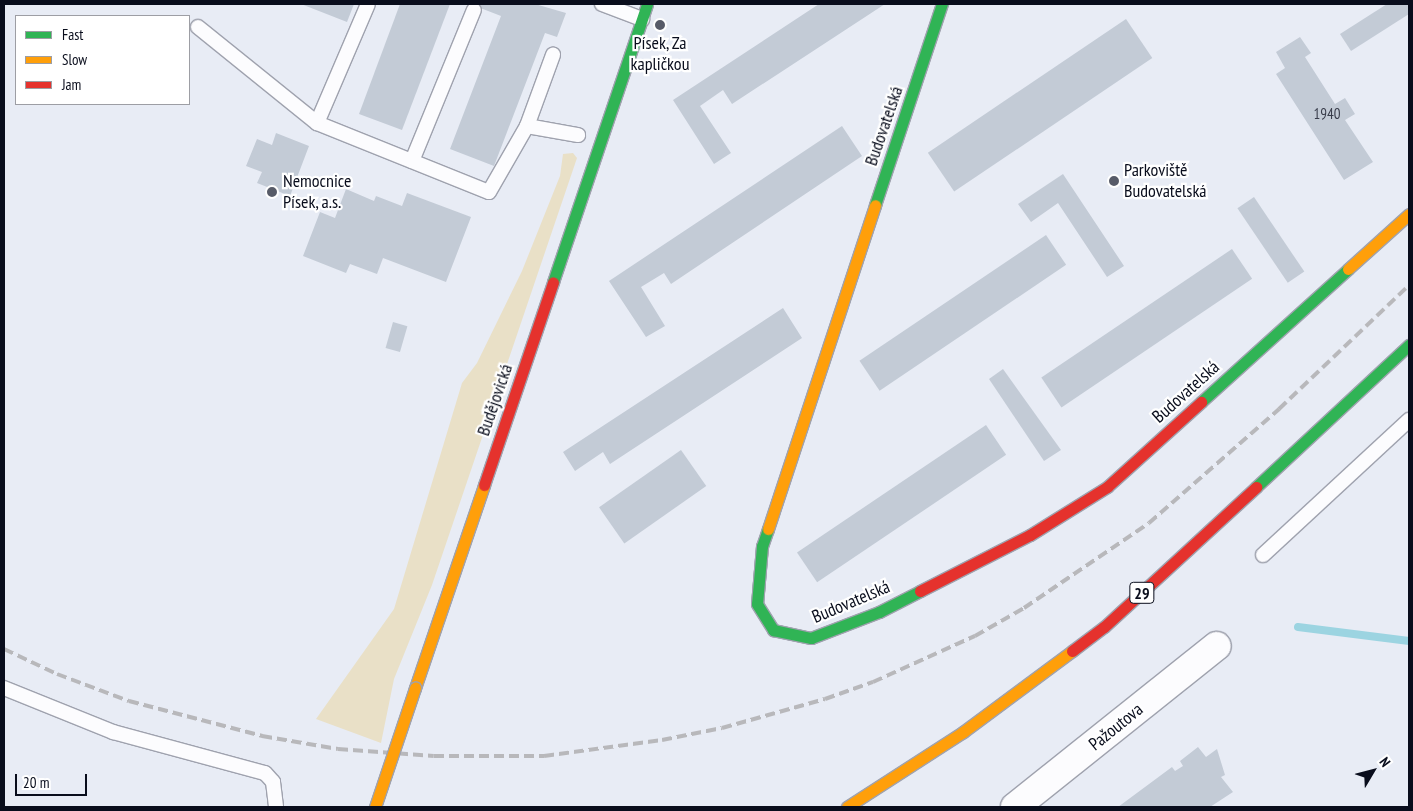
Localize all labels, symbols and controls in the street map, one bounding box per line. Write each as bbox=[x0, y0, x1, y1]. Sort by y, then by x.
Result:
legend bbox=[15, 15, 190, 105]
marker: Písek, Za kapličkou bbox=[654, 19, 666, 31]
text: Fast bbox=[62, 25, 83, 44]
place label: Písek, Za kapličkou bbox=[631, 33, 689, 76]
text: Slow bbox=[62, 50, 87, 69]
text: Jam bbox=[62, 75, 81, 94]
street label: Budovatelská bbox=[860, 83, 908, 169]
house number: 1940 bbox=[1314, 105, 1340, 123]
place label: Parkoviště Budovatelská bbox=[1124, 160, 1207, 202]
place label: Nemocnice Písek, a.s. bbox=[283, 171, 351, 213]
marker: Parkoviště Budovatelská bbox=[1108, 175, 1120, 187]
marker: Nemocnice Písek, a.s. bbox=[265, 185, 279, 199]
street label: Budovatelská bbox=[1148, 356, 1224, 428]
street label: Budějovická bbox=[473, 361, 517, 439]
street label: Budovatelská bbox=[809, 576, 893, 628]
road number: 29 bbox=[1128, 580, 1156, 606]
street label: Pažoutova bbox=[1085, 699, 1147, 755]
north arrow bbox=[1348, 746, 1398, 796]
text: N bbox=[1376, 754, 1394, 770]
scale bar bbox=[18, 764, 90, 796]
text: 20 m bbox=[23, 773, 49, 792]

